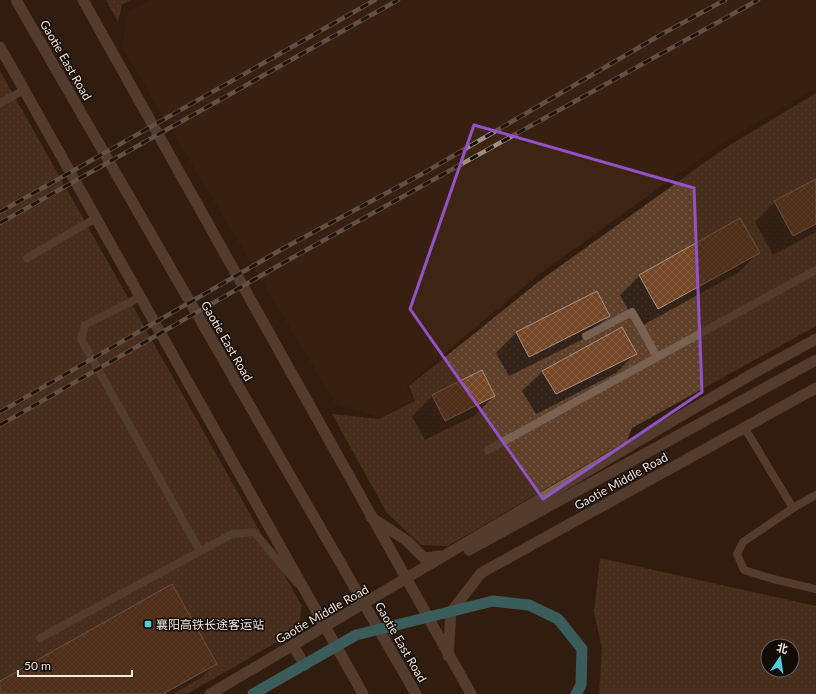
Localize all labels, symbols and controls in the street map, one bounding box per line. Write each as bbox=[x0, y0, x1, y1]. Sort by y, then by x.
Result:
street label: Gaotie East Road bbox=[37, 17, 95, 103]
street label: Gaotie East Road bbox=[198, 298, 256, 384]
street label: Gaotie Middle Road bbox=[572, 449, 670, 513]
street label: Gaotie Middle Road bbox=[273, 581, 371, 647]
street label: Gaotie East Road bbox=[372, 599, 430, 685]
place label: 襄阳高铁长途客运站 bbox=[156, 617, 264, 632]
marker: 襄阳高铁长途客运站 bbox=[143, 619, 153, 629]
north arrow bbox=[760, 638, 800, 678]
text: 北 bbox=[776, 640, 789, 655]
scale bar bbox=[18, 652, 132, 678]
text: 50 m bbox=[24, 658, 51, 673]

